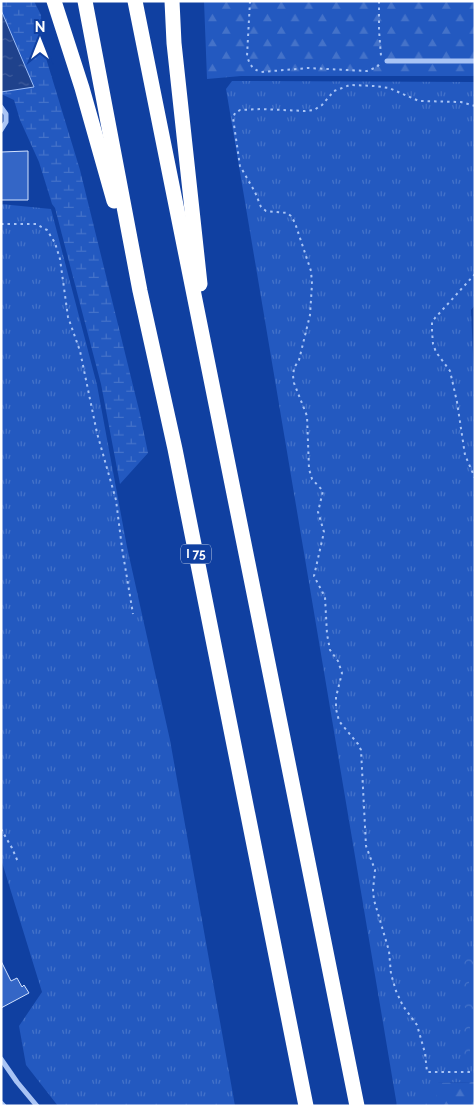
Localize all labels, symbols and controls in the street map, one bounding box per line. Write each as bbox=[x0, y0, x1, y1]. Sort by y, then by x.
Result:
north arrow bbox=[15, 15, 65, 65]
text: N bbox=[35, 19, 45, 35]
road number: I 75 bbox=[181, 544, 211, 564]

